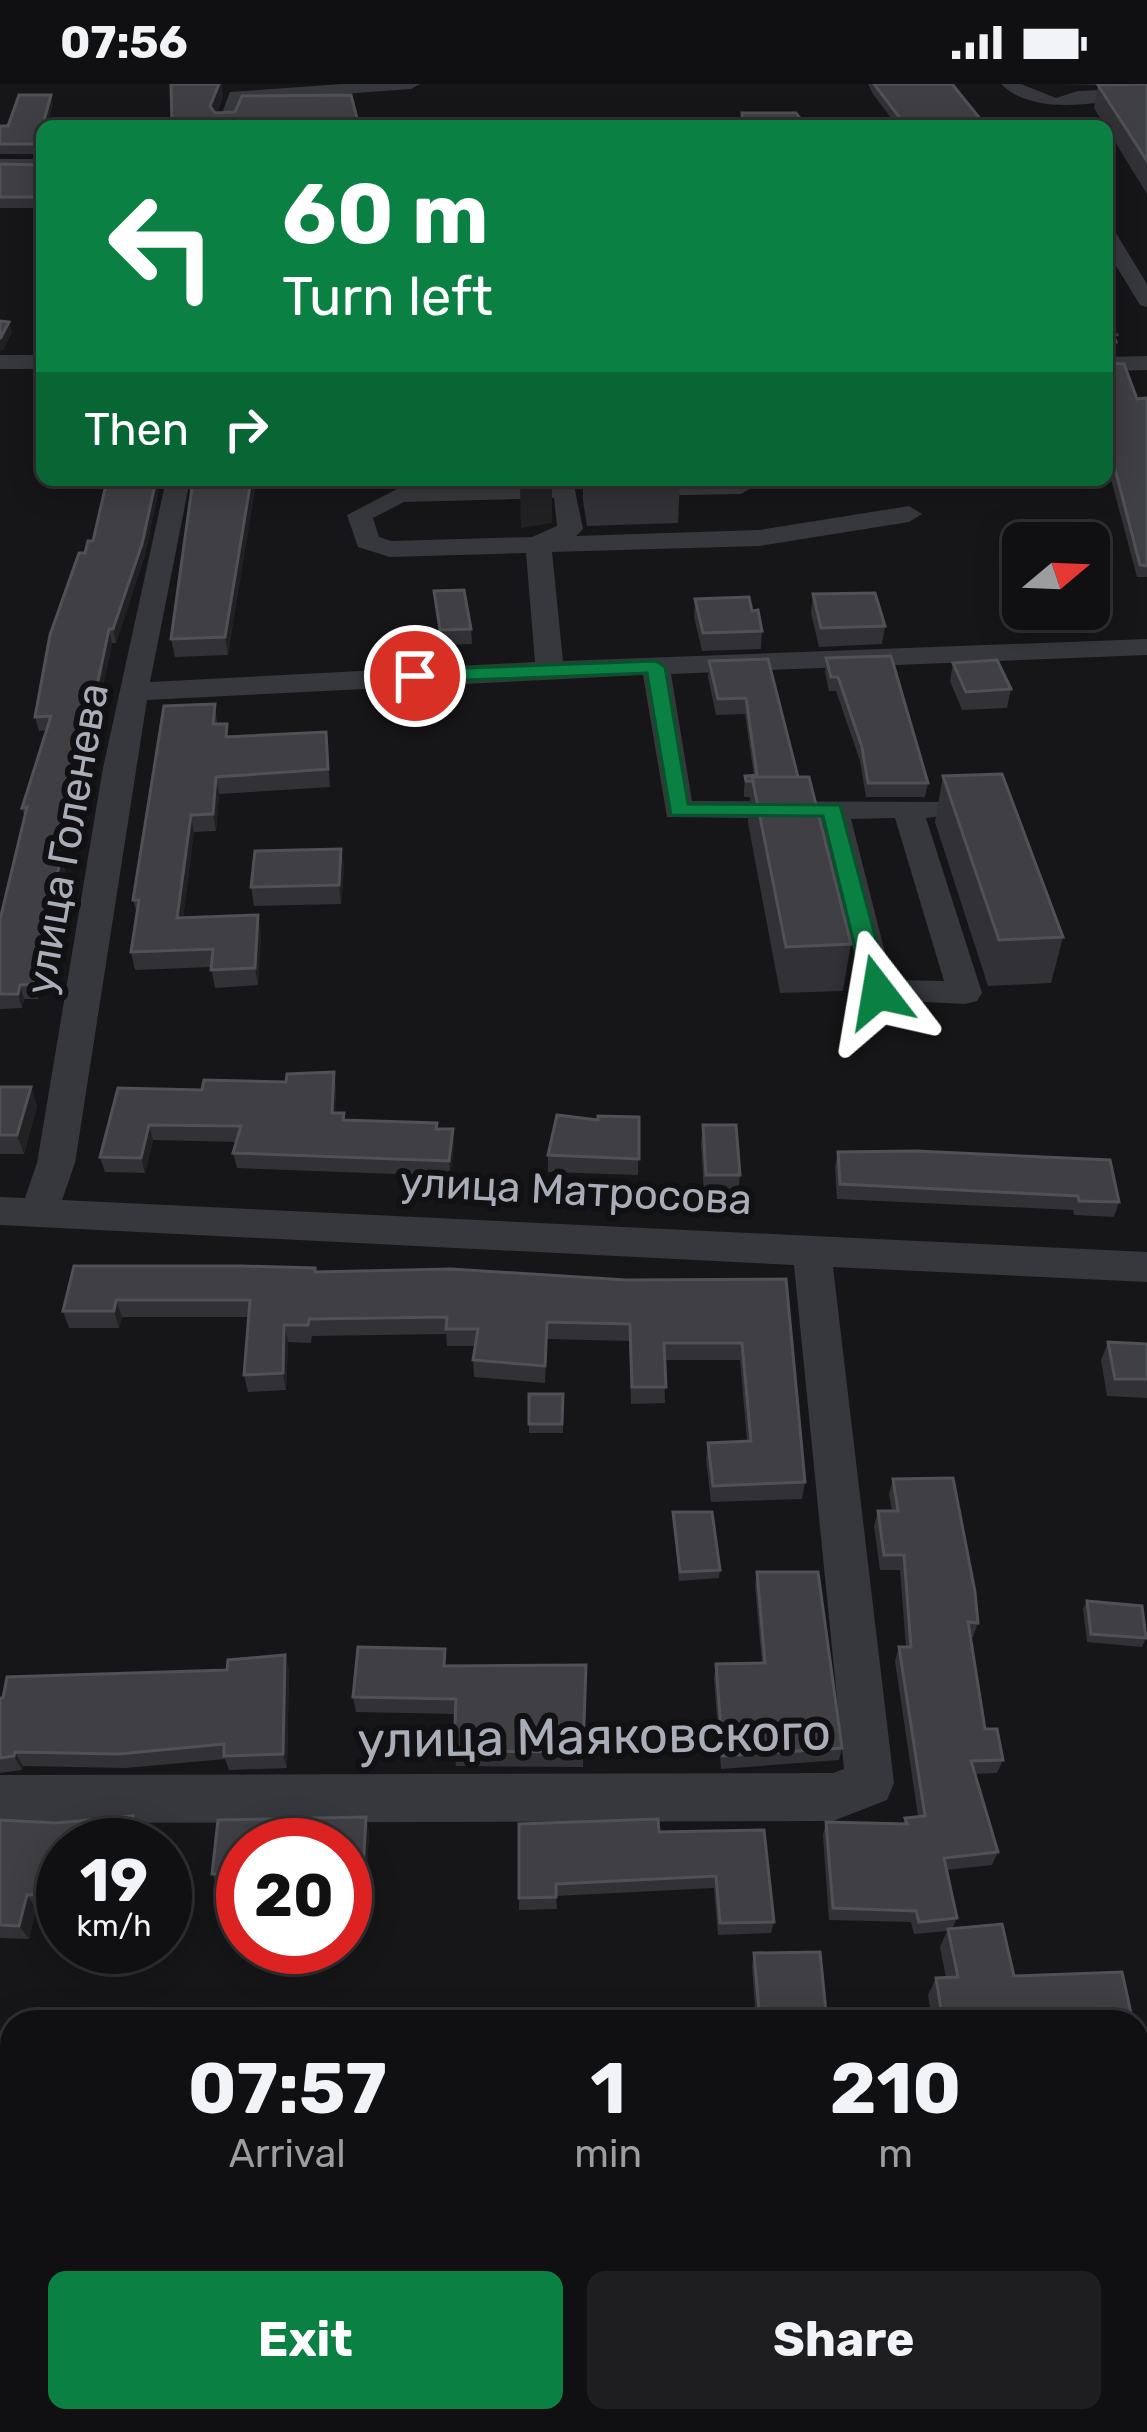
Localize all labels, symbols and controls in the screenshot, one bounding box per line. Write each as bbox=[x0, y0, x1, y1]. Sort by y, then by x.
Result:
text: 07:56 bbox=[60, 16, 188, 69]
text: 60 m bbox=[282, 164, 489, 264]
icon: left bbox=[84, 168, 240, 324]
text: Turn left bbox=[282, 265, 493, 329]
icon: right bbox=[213, 396, 279, 462]
text: Then bbox=[84, 403, 189, 456]
north arrow bbox=[1002, 522, 1110, 630]
map controls bbox=[1002, 522, 1110, 630]
pin bbox=[364, 625, 466, 727]
icon: arrive bbox=[382, 643, 448, 709]
street label: улица Голенева bbox=[15, 679, 119, 999]
position arrow bbox=[815, 929, 941, 1055]
street label: улица Матросова bbox=[399, 1157, 753, 1225]
street label: улица Маяковского bbox=[357, 1701, 831, 1771]
speed limit sign: 20 bbox=[216, 1818, 372, 1974]
text: 19 bbox=[80, 1845, 148, 1916]
text: km/h bbox=[77, 1908, 151, 1944]
text: 07:57 bbox=[188, 2046, 387, 2131]
text: 1 bbox=[590, 2046, 626, 2131]
text: 210 bbox=[830, 2046, 961, 2131]
text: Arrival bbox=[229, 2131, 346, 2177]
text: min bbox=[574, 2131, 642, 2177]
text: m bbox=[878, 2131, 913, 2177]
button: Exit bbox=[48, 2271, 563, 2409]
button: Share bbox=[587, 2271, 1101, 2409]

